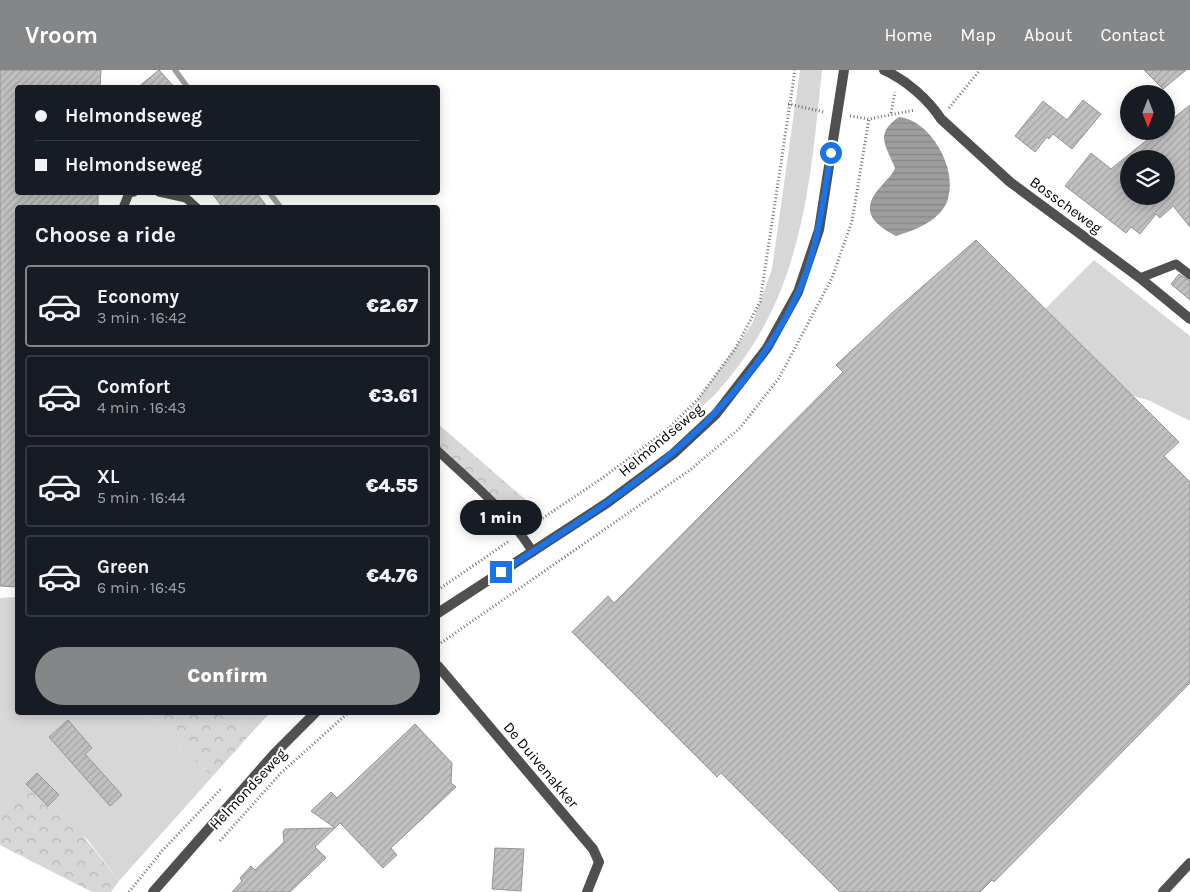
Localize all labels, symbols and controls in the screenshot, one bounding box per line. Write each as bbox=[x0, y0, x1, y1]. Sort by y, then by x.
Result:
text: Vroom bbox=[25, 21, 98, 49]
text: Home bbox=[884, 24, 932, 46]
text: Map bbox=[960, 24, 996, 46]
text: About bbox=[1024, 24, 1073, 46]
text: Contact bbox=[1101, 24, 1165, 46]
north arrow bbox=[1120, 85, 1175, 140]
map controls bbox=[1120, 85, 1175, 205]
text: Helmondseweg bbox=[65, 105, 202, 127]
route start bbox=[820, 142, 842, 164]
button: layers bbox=[1120, 150, 1175, 205]
text: Helmondseweg bbox=[65, 154, 202, 176]
street label: Bosscheweg bbox=[1026, 173, 1106, 238]
text: Choose a ride bbox=[35, 222, 176, 248]
icon: car bbox=[37, 284, 82, 329]
text: Economy bbox=[97, 286, 179, 308]
text: €2.67 bbox=[367, 295, 418, 317]
text: 3 min · 16:42 bbox=[97, 308, 186, 327]
icon: car bbox=[37, 374, 82, 419]
text: Comfort bbox=[97, 376, 171, 398]
text: €3.61 bbox=[369, 385, 418, 407]
text: 4 min · 16:43 bbox=[97, 398, 186, 417]
street label: Helmondseweg bbox=[615, 399, 707, 481]
icon: car bbox=[37, 464, 82, 509]
text: XL bbox=[97, 466, 119, 488]
text: €4.55 bbox=[366, 475, 418, 497]
text: 5 min · 16:44 bbox=[97, 488, 186, 507]
callout: 1 min bbox=[460, 500, 542, 534]
text: 1 min bbox=[480, 508, 522, 527]
icon: car bbox=[37, 554, 82, 599]
text: Green bbox=[97, 556, 149, 578]
route end bbox=[490, 561, 512, 583]
text: €4.76 bbox=[366, 565, 418, 587]
text: 6 min · 16:45 bbox=[97, 578, 186, 597]
button: Confirm bbox=[35, 647, 420, 705]
street label: De Duivenakker bbox=[500, 718, 583, 812]
street label: Helmondseweg bbox=[206, 744, 291, 833]

